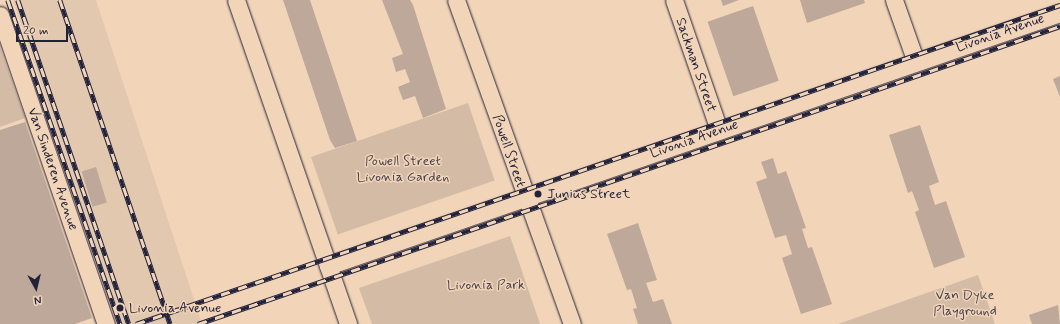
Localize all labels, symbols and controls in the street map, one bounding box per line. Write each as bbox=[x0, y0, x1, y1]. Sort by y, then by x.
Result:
street label: Livonia Avenue bbox=[953, 10, 1047, 56]
scale bar bbox=[18, 16, 70, 42]
street label: Sackman Street bbox=[672, 16, 720, 114]
text: 20 m bbox=[23, 23, 49, 39]
street label: Van Sinderen Avenue bbox=[24, 106, 82, 232]
street label: Powell Street bbox=[488, 111, 530, 191]
street label: Livonia Avenue bbox=[647, 116, 741, 162]
park label: Powell Street Livonia Garden bbox=[357, 153, 449, 186]
place label: Junius Street bbox=[547, 186, 630, 202]
marker: Junius Street bbox=[532, 188, 544, 200]
north arrow bbox=[16, 268, 56, 308]
park label: Livonia Park bbox=[447, 277, 525, 293]
park label: Van Dyke Playground bbox=[933, 287, 997, 320]
text: N bbox=[33, 292, 42, 307]
place label: Livonia Avenue bbox=[129, 300, 223, 316]
marker: Livonia Avenue bbox=[114, 302, 126, 314]

